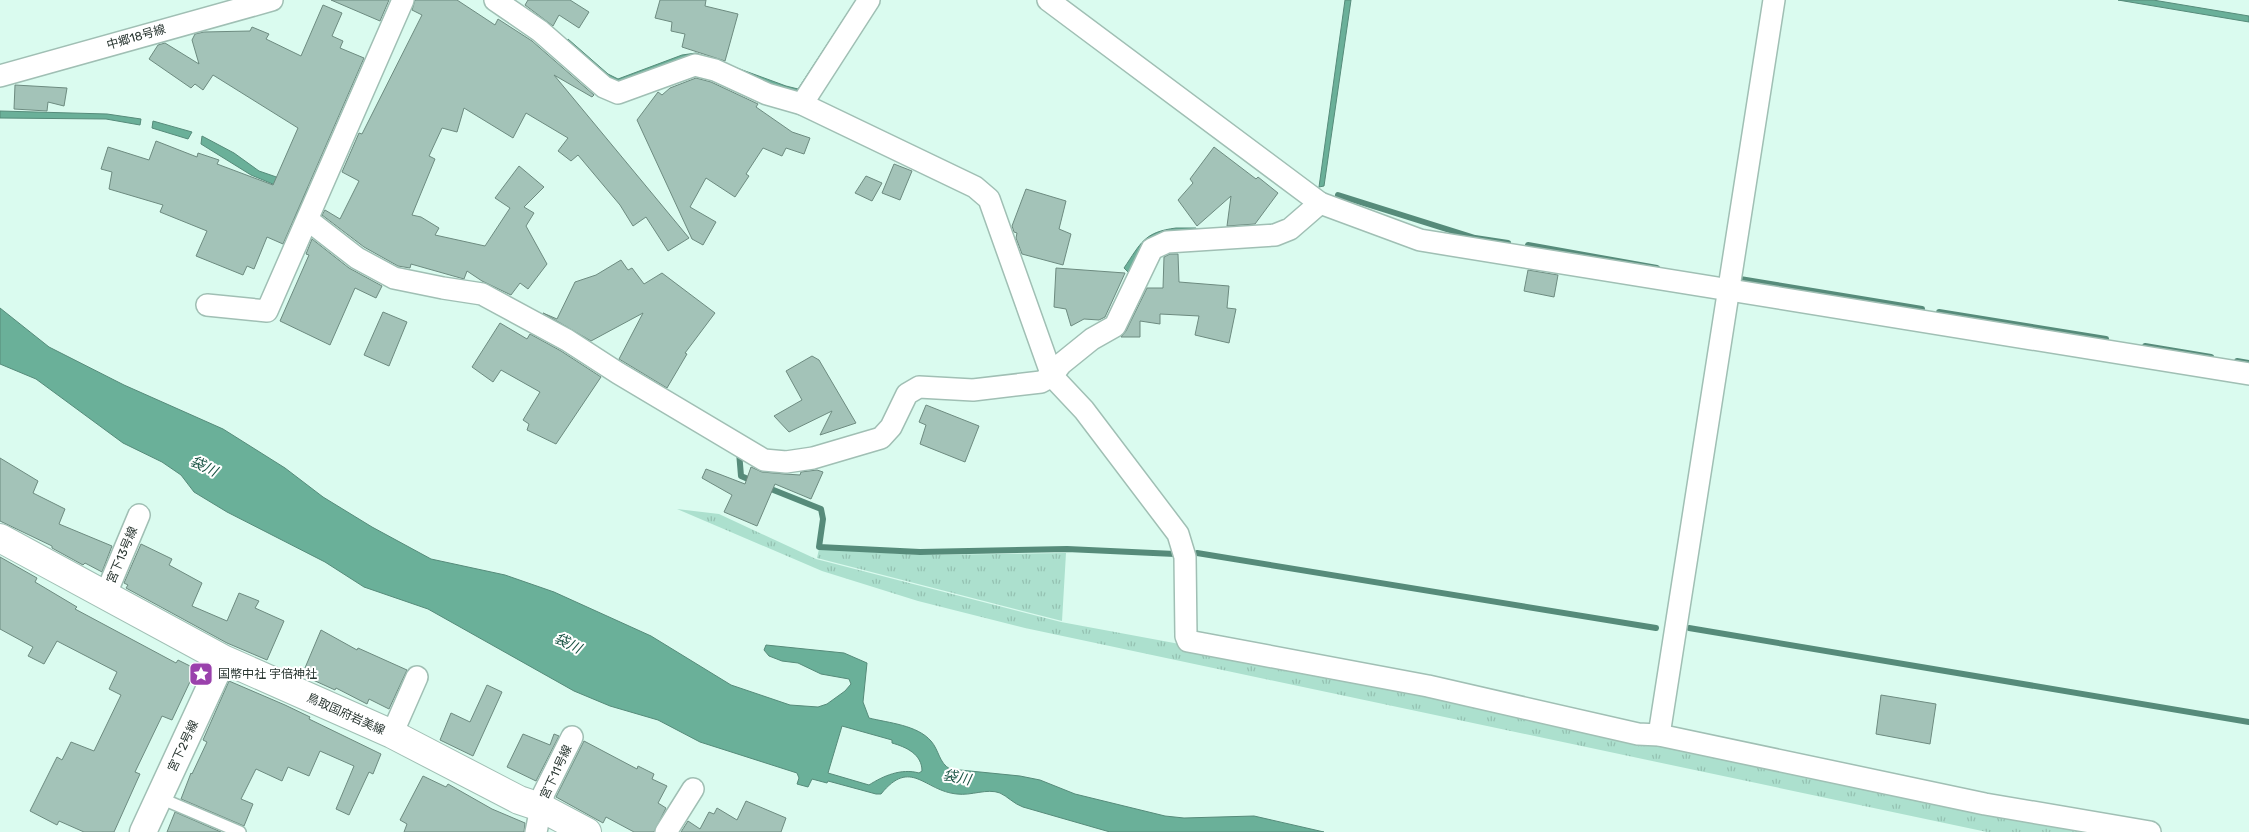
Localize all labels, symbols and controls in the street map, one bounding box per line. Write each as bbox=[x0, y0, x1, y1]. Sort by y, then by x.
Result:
street label: 中郷18号線 bbox=[105, 22, 167, 52]
water label: 袋川 bbox=[187, 453, 222, 481]
street label: 宮下13号線 bbox=[104, 524, 140, 586]
water label: 袋川 bbox=[551, 630, 586, 658]
place icon: 国幣中社 宇倍神社 bbox=[188, 661, 214, 687]
place label: 国幣中社 宇倍神社 bbox=[218, 667, 317, 681]
street label: 鳥取国府岩美線 bbox=[305, 691, 387, 737]
street label: 宮下2号線 bbox=[165, 718, 201, 774]
street label: 宮下11号線 bbox=[537, 743, 575, 801]
water label: 袋川 bbox=[942, 766, 974, 789]

